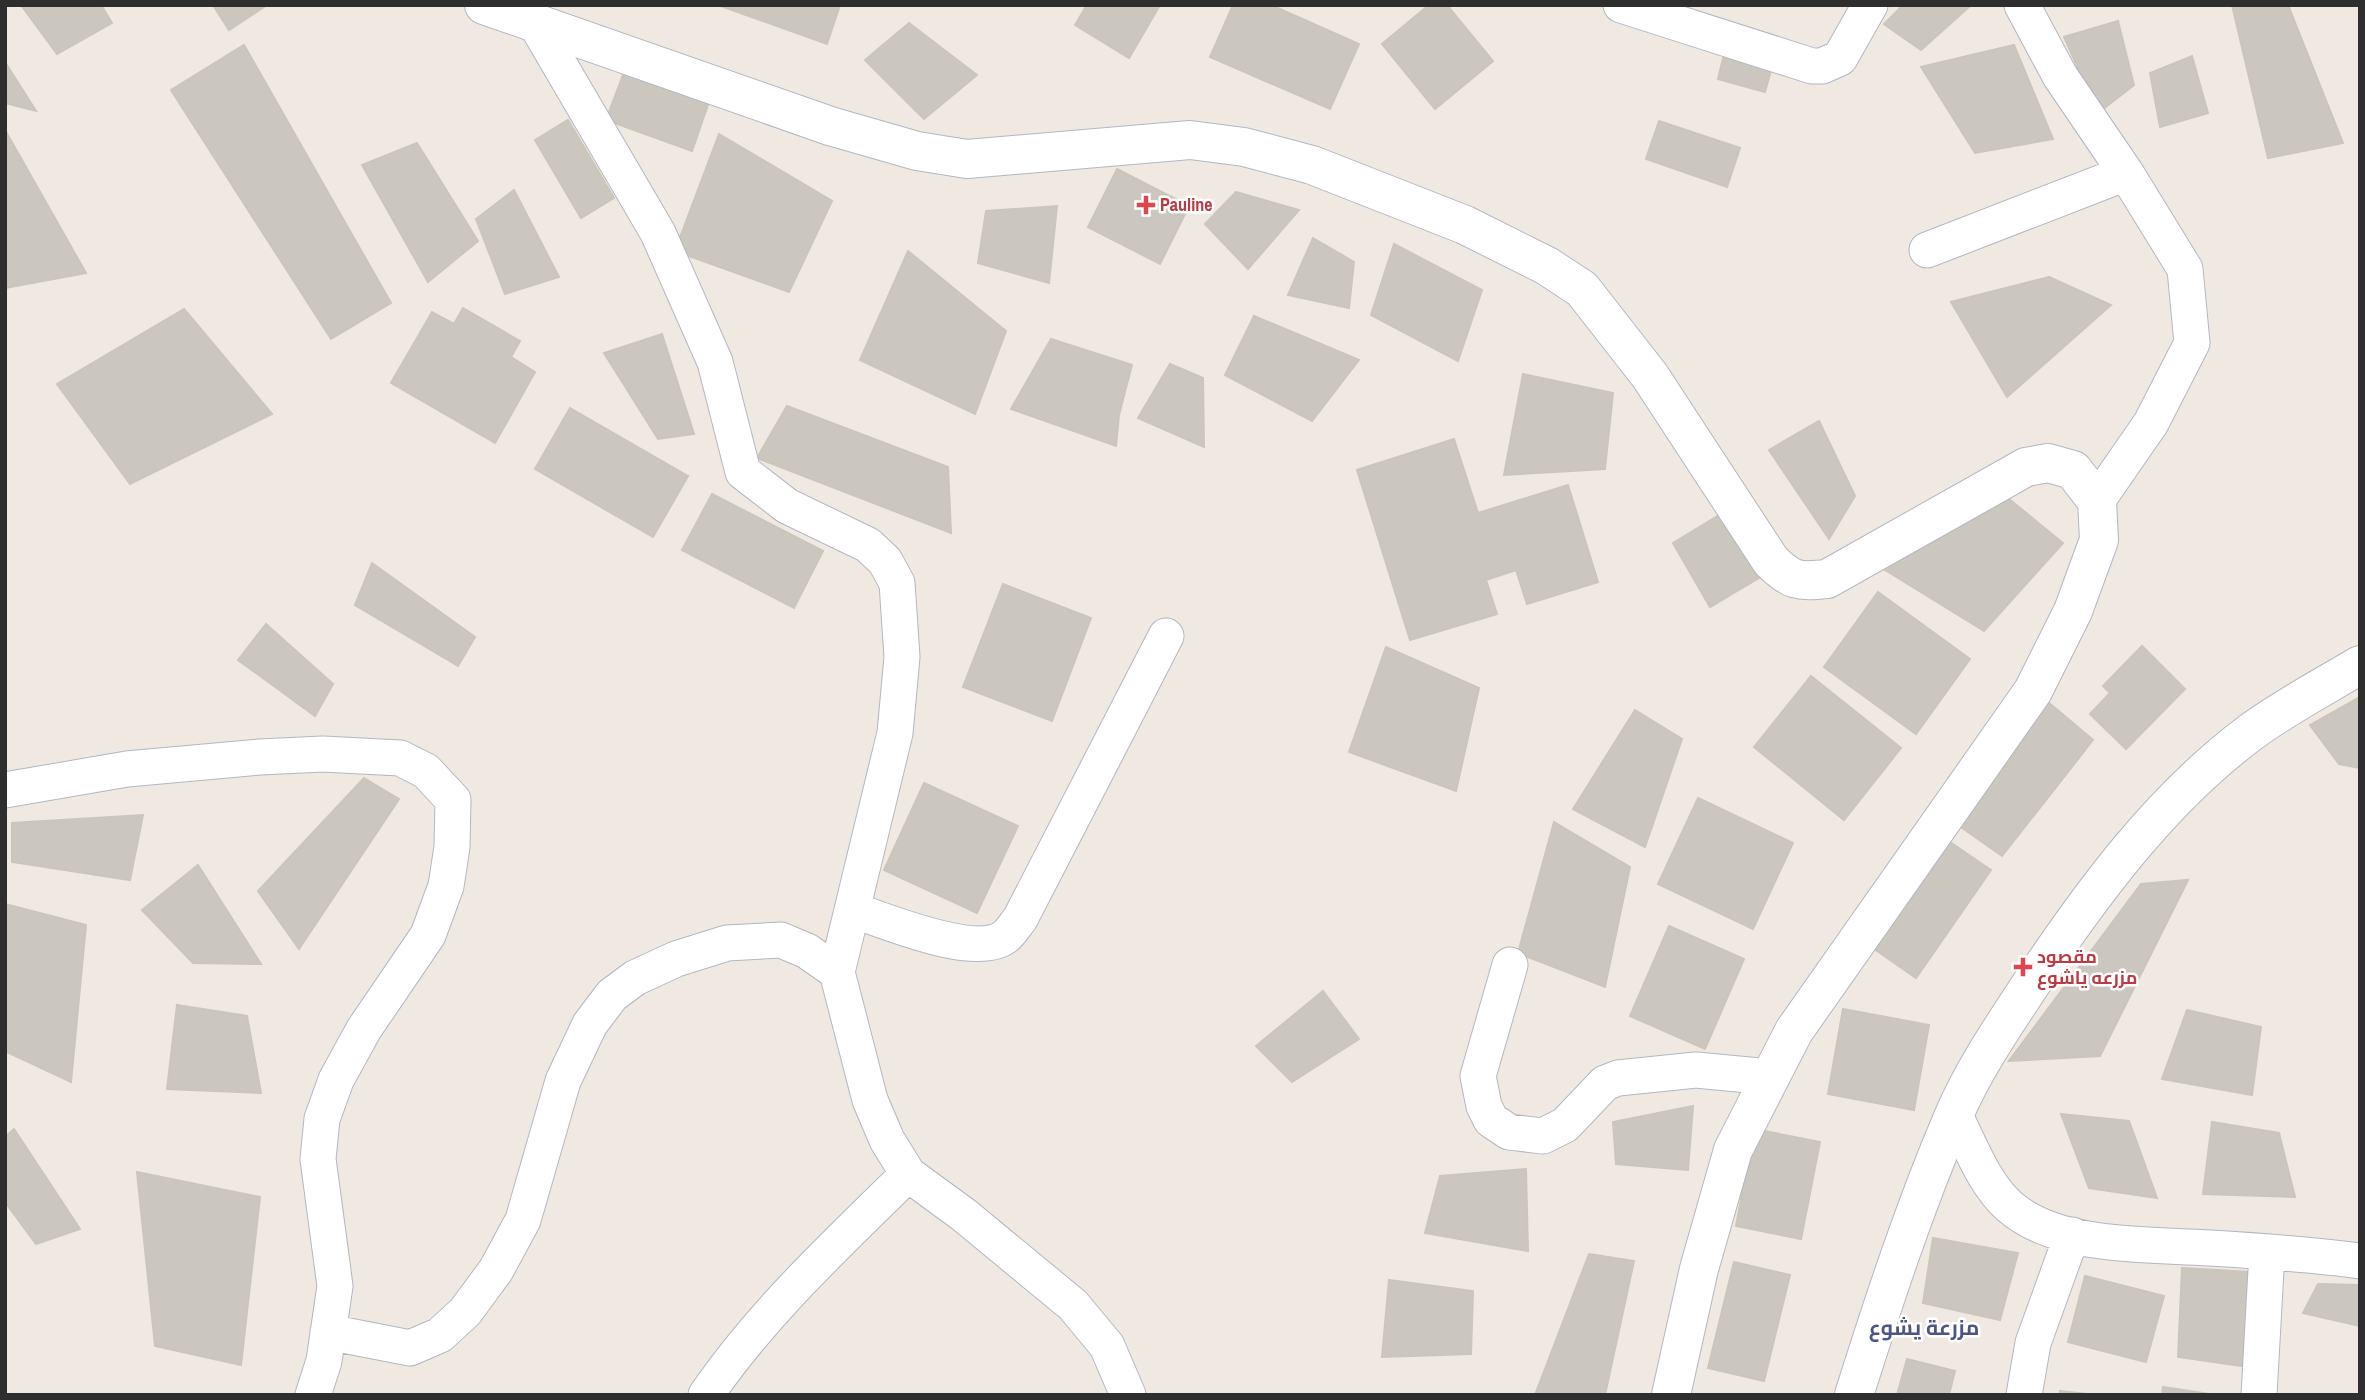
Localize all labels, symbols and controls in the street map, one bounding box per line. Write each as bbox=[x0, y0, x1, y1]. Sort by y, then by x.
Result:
place label: Pauline bbox=[1160, 192, 1213, 217]
marker: Pauline bbox=[1138, 197, 1154, 213]
place label: مقصود مزرعه ياشوع bbox=[2037, 944, 2137, 990]
marker: مقصود مزرعه ياشوع bbox=[2015, 959, 2031, 975]
district label: مزرعة يشوع bbox=[1869, 1313, 1979, 1342]

